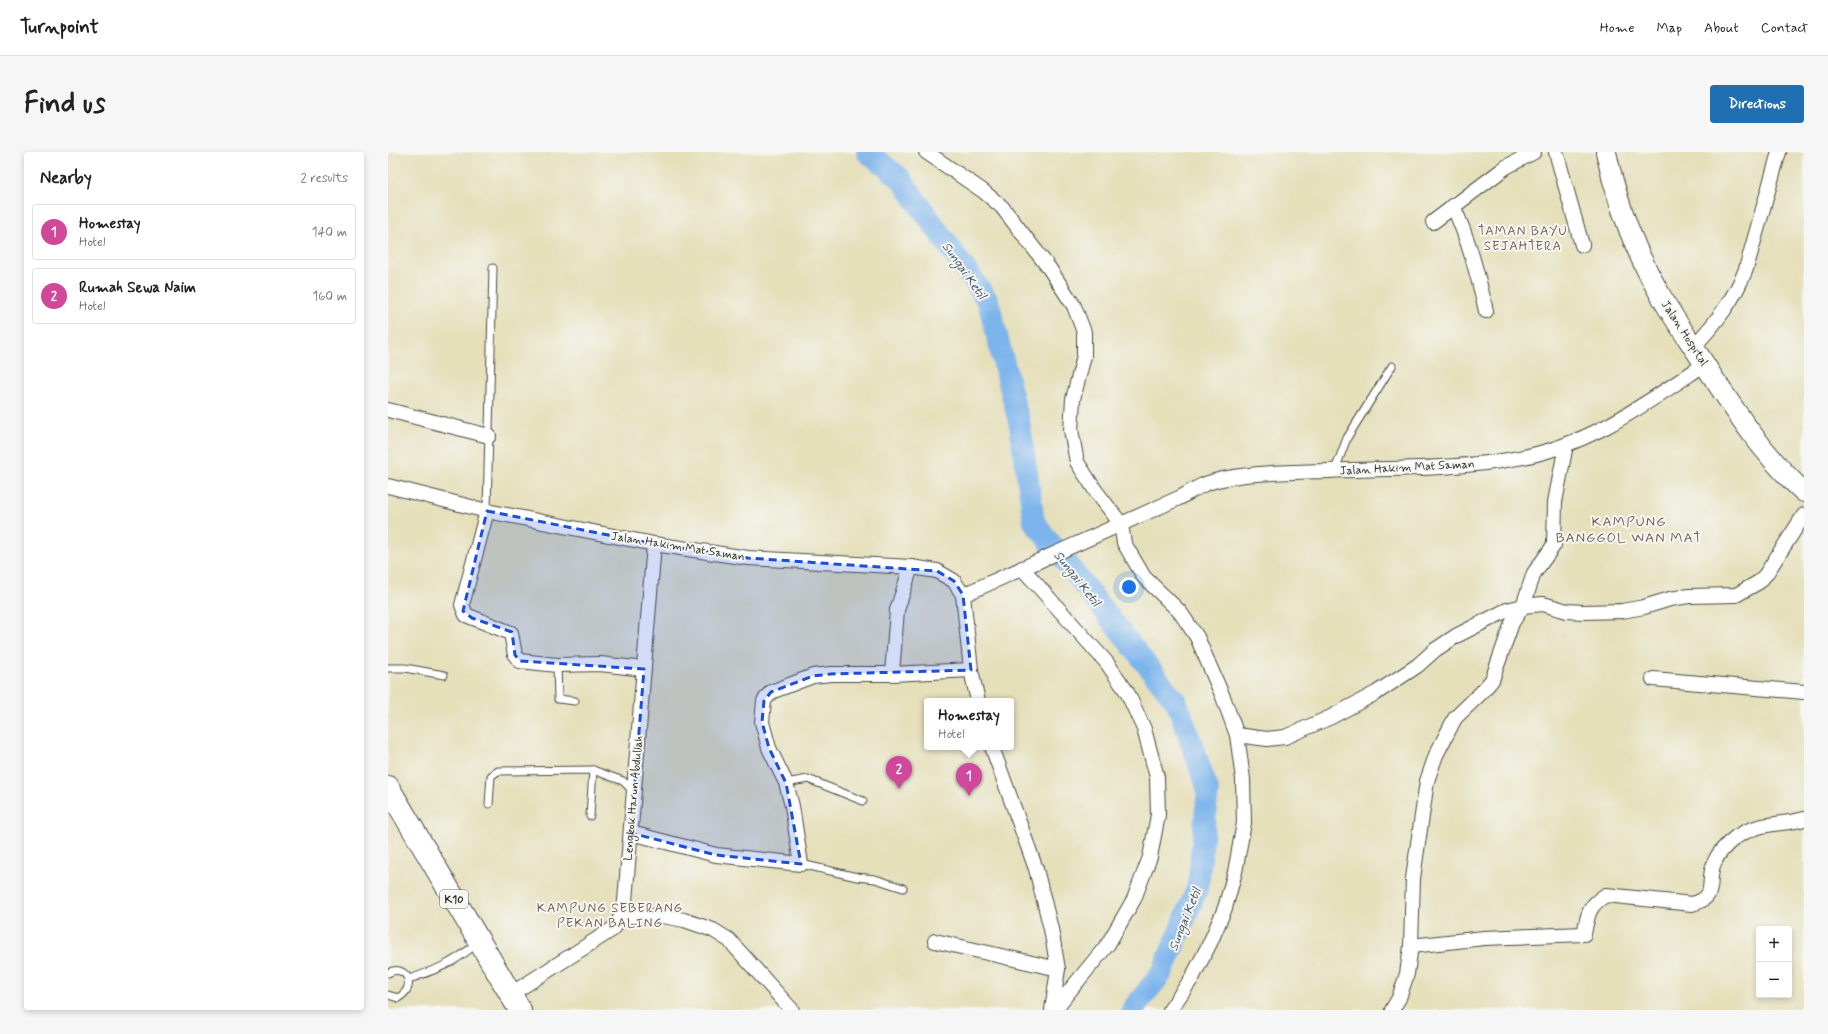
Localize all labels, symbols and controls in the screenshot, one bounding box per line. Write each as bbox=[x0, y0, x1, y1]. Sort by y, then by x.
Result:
text: Turnpoint bbox=[20, 15, 99, 40]
text: Home bbox=[1600, 19, 1634, 37]
text: Map bbox=[1656, 19, 1682, 37]
text: About bbox=[1704, 19, 1739, 37]
text: Contact bbox=[1761, 19, 1808, 37]
button: Directions bbox=[1710, 85, 1804, 123]
text: Find us bbox=[24, 86, 105, 123]
text: Nearby bbox=[40, 167, 92, 189]
text: 2 results bbox=[301, 170, 348, 187]
text: Homestay bbox=[79, 214, 141, 234]
district label: TAMAN BAYU SEJAHTERA bbox=[1478, 223, 1568, 255]
text: 1 bbox=[51, 224, 57, 241]
text: 140 m bbox=[312, 224, 347, 241]
text: Hotel bbox=[79, 234, 105, 251]
water label: Sungai Ketil bbox=[937, 239, 990, 304]
text: Rumah Sewa Naim bbox=[79, 278, 196, 298]
text: 2 bbox=[51, 288, 57, 305]
text: 160 m bbox=[312, 288, 347, 305]
text: Hotel bbox=[79, 298, 105, 315]
street label: Jalan Hospital bbox=[1657, 298, 1711, 370]
street label: Jalan Hakim Mat Saman bbox=[1339, 456, 1475, 480]
district label: KAMPUNG BANGGOL WAN MAT bbox=[1556, 513, 1702, 547]
street label: Jalan Hakim Mat Saman bbox=[610, 529, 746, 565]
water label: Sungai Ketil bbox=[1049, 547, 1104, 612]
your location bbox=[1119, 577, 1139, 597]
popup bbox=[924, 698, 1014, 750]
text: Homestay bbox=[938, 706, 1000, 726]
text: Hotel bbox=[938, 726, 965, 743]
street label: Lengkok Harun Abdullah bbox=[621, 735, 647, 861]
pin: 2 bbox=[886, 756, 912, 789]
pin: 1 bbox=[956, 763, 982, 796]
water label: Sungai Ketil bbox=[1165, 885, 1207, 954]
road number: K10 bbox=[440, 890, 468, 908]
district label: KAMPUNG SEBERANG PEKAN BALING bbox=[537, 900, 683, 932]
map controls bbox=[1756, 926, 1792, 998]
button: + bbox=[1756, 926, 1792, 962]
button: − bbox=[1756, 962, 1792, 998]

